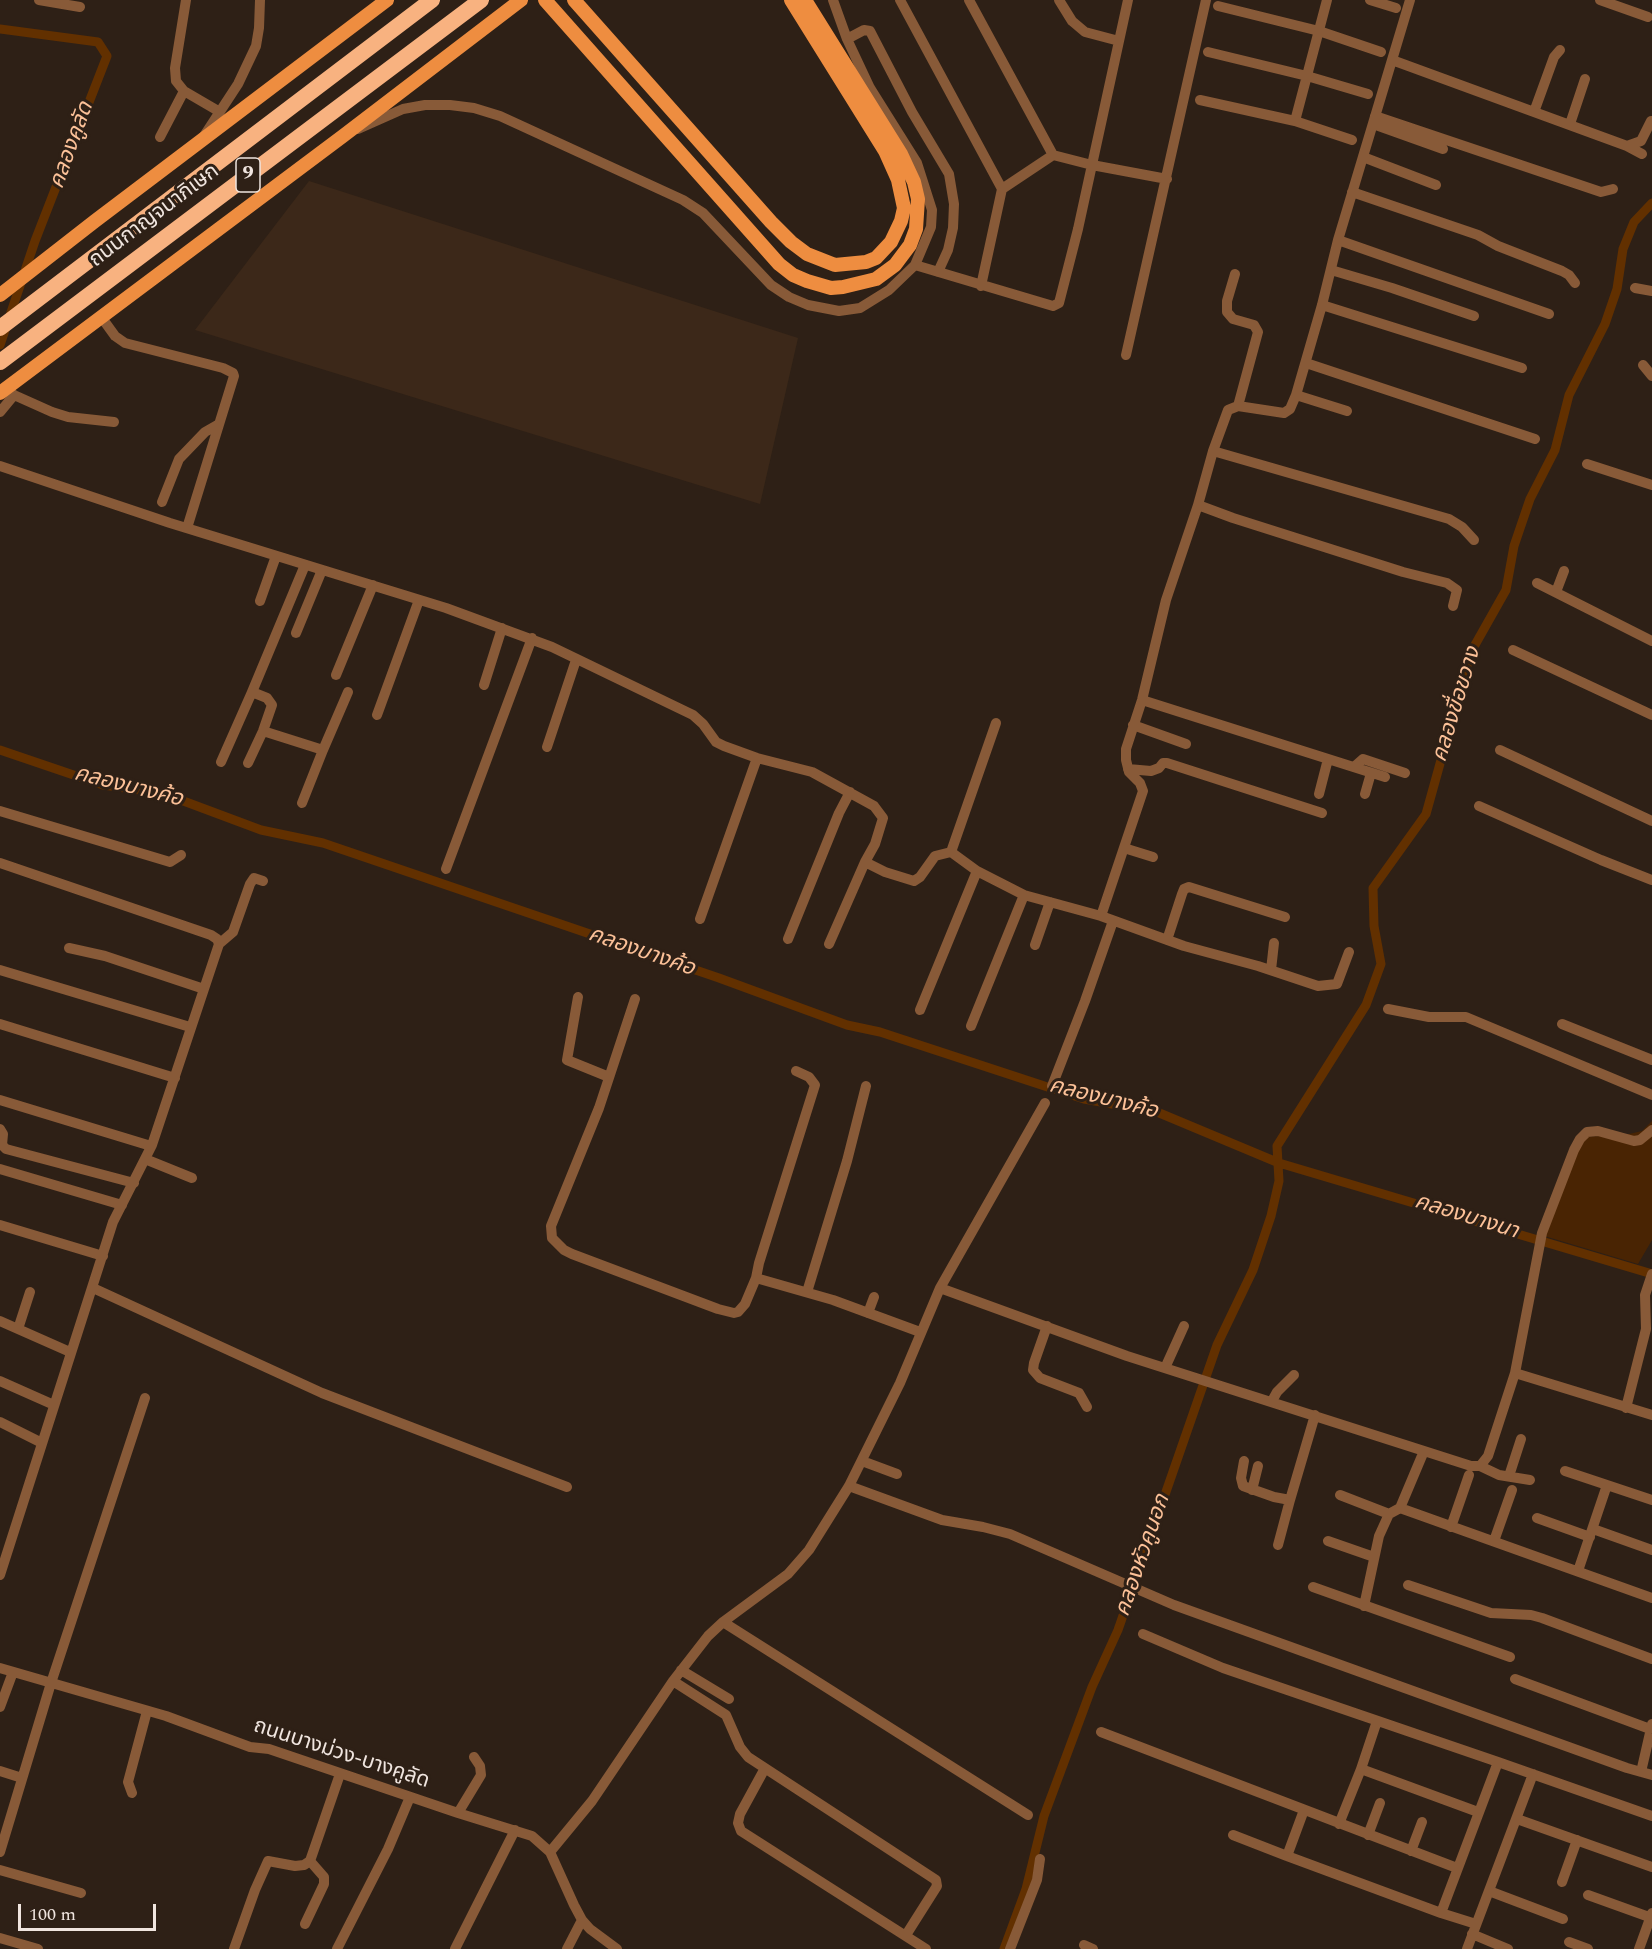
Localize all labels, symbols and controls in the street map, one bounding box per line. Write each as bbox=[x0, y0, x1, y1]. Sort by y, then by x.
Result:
water label: คลองคูลัด bbox=[45, 99, 101, 193]
road number: 9 bbox=[236, 158, 260, 192]
street label: ถนนกาญจนาภิเษก bbox=[85, 160, 225, 274]
water label: คลองขื่อขวาง bbox=[1428, 644, 1488, 766]
water label: คลองบางค้อ bbox=[71, 762, 185, 814]
water label: คลองบางค้อ bbox=[584, 923, 698, 983]
water label: คลองบางค้อ bbox=[1046, 1074, 1160, 1126]
water label: คลองบางนา bbox=[1411, 1190, 1521, 1246]
water label: คลองหัวคูนอก bbox=[1111, 1492, 1177, 1620]
street label: ถนนบางม่วง-บางคูลัด bbox=[250, 1715, 432, 1795]
scale bar bbox=[21, 1892, 159, 1930]
text: 100 m bbox=[29, 1901, 76, 1928]

